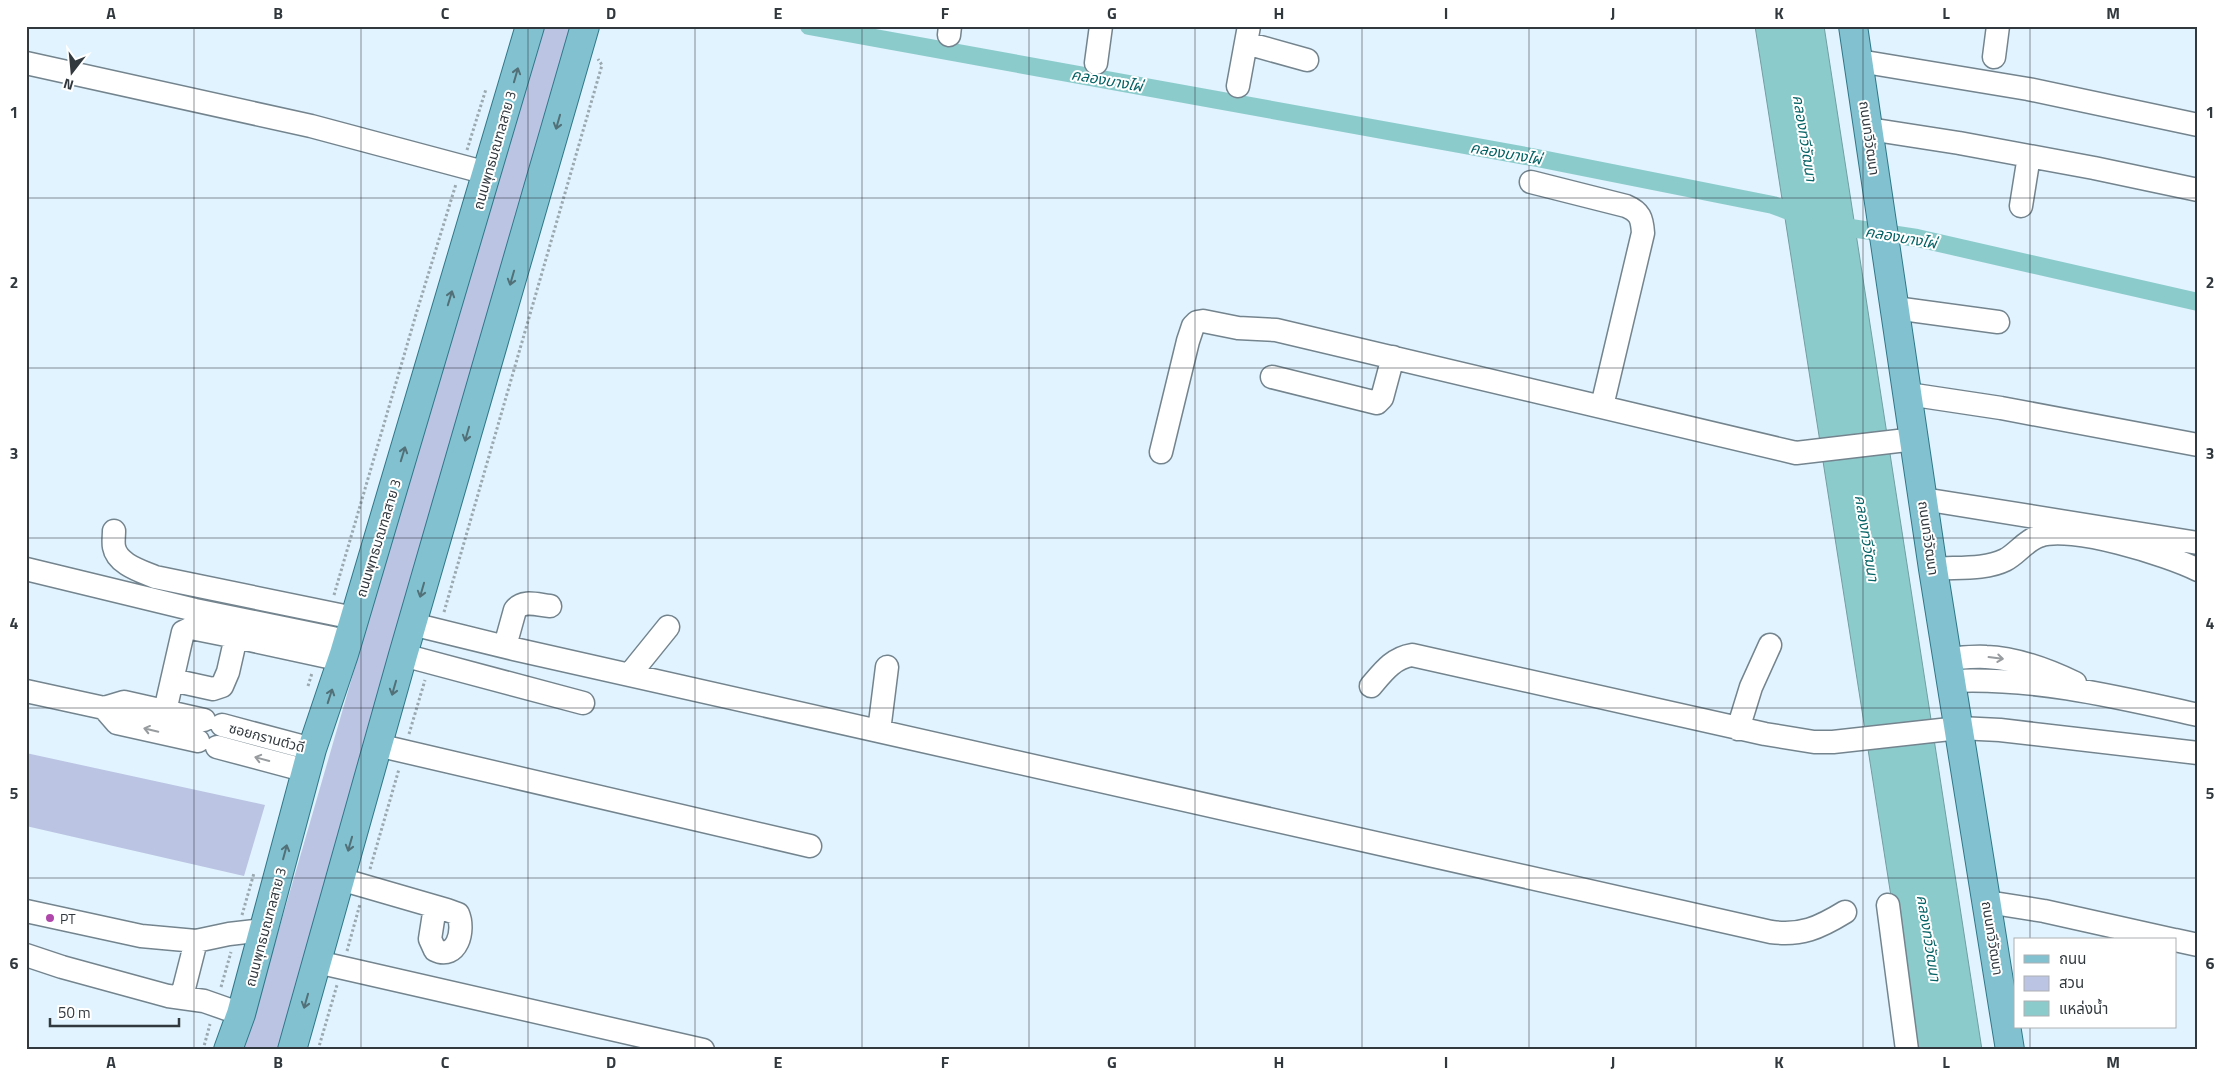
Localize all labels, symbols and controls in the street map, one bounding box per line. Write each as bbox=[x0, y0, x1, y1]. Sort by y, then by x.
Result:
text: A bbox=[106, 1, 116, 25]
text: B bbox=[273, 1, 283, 25]
text: C bbox=[441, 1, 450, 25]
text: D bbox=[606, 1, 616, 25]
text: E bbox=[774, 1, 783, 25]
text: F bbox=[941, 1, 950, 25]
text: G bbox=[1107, 1, 1117, 25]
text: H bbox=[1274, 1, 1284, 25]
text: I bbox=[1444, 1, 1448, 25]
text: J bbox=[1611, 1, 1615, 25]
text: K bbox=[1774, 1, 1784, 25]
text: L bbox=[1942, 1, 1950, 25]
text: M bbox=[2106, 1, 2120, 25]
north arrow bbox=[48, 48, 98, 98]
water label: คลองบางไผ่ bbox=[1070, 62, 1146, 98]
one-way arrow bbox=[511, 67, 521, 83]
text: N bbox=[61, 74, 76, 96]
street label: ถนนพุทธมณฑลสาย 3 bbox=[467, 88, 521, 212]
water label: คลองทวีวัฒนา bbox=[1787, 93, 1823, 184]
street label: ถนนทวีวัฒนา bbox=[1854, 99, 1886, 177]
text: 1 bbox=[10, 100, 18, 124]
text: 1 bbox=[2206, 100, 2214, 124]
one-way arrow bbox=[552, 113, 562, 129]
water label: คลองบางไผ่ bbox=[1469, 135, 1545, 171]
water label: คลองบางไผ่ bbox=[1864, 219, 1940, 255]
one-way arrow bbox=[507, 269, 517, 285]
text: 2 bbox=[10, 270, 18, 294]
text: 2 bbox=[2206, 270, 2214, 294]
one-way arrow bbox=[445, 290, 455, 306]
one-way arrow bbox=[461, 425, 471, 441]
text: 3 bbox=[10, 441, 18, 465]
text: 3 bbox=[2206, 441, 2214, 465]
one-way arrow bbox=[399, 446, 409, 462]
street label: ถนนพุทธมณฑลสาย 3 bbox=[350, 476, 406, 600]
water label: คลองทวีวัฒนา bbox=[1849, 493, 1885, 584]
street label: ถนนทวีวัฒนา bbox=[1913, 499, 1945, 577]
one-way arrow bbox=[416, 581, 426, 597]
text: 4 bbox=[10, 611, 19, 635]
text: 4 bbox=[2206, 611, 2215, 635]
one-way arrow bbox=[1988, 653, 2004, 663]
one-way arrow bbox=[388, 679, 398, 695]
one-way arrow bbox=[326, 688, 335, 704]
street label: ซอยกรานต์วดี bbox=[227, 717, 307, 757]
one-way arrow bbox=[143, 725, 159, 734]
one-way arrow bbox=[255, 754, 271, 763]
text: 5 bbox=[10, 781, 19, 805]
text: 5 bbox=[2206, 781, 2215, 805]
one-way arrow bbox=[344, 836, 354, 852]
one-way arrow bbox=[281, 844, 290, 860]
street label: ถนนพุทธมณฑลสาย 3 bbox=[239, 865, 291, 989]
water label: คลองทวีวัฒนา bbox=[1911, 893, 1947, 984]
street label: ถนนทวีวัฒนา bbox=[1977, 899, 2009, 977]
place label: PT bbox=[60, 908, 76, 929]
marker: PT bbox=[44, 912, 56, 924]
legend bbox=[2014, 938, 2176, 1028]
text: ถนน bbox=[2059, 947, 2086, 970]
text: 6 bbox=[10, 951, 19, 975]
text: 6 bbox=[2206, 951, 2215, 975]
text: สวน bbox=[2059, 971, 2084, 994]
one-way arrow bbox=[301, 992, 310, 1008]
scale bar bbox=[50, 996, 179, 1028]
text: แหล่งน้ำ bbox=[2059, 997, 2108, 1020]
text: 50 m bbox=[58, 1001, 91, 1024]
text: A bbox=[106, 1050, 116, 1074]
text: B bbox=[273, 1050, 283, 1074]
text: C bbox=[441, 1050, 450, 1074]
text: D bbox=[606, 1050, 616, 1074]
text: E bbox=[774, 1050, 783, 1074]
text: F bbox=[941, 1050, 950, 1074]
text: G bbox=[1107, 1050, 1117, 1074]
text: H bbox=[1274, 1050, 1284, 1074]
text: I bbox=[1444, 1050, 1448, 1074]
text: J bbox=[1611, 1050, 1615, 1074]
text: K bbox=[1774, 1050, 1784, 1074]
text: L bbox=[1942, 1050, 1950, 1074]
text: M bbox=[2106, 1050, 2120, 1074]

